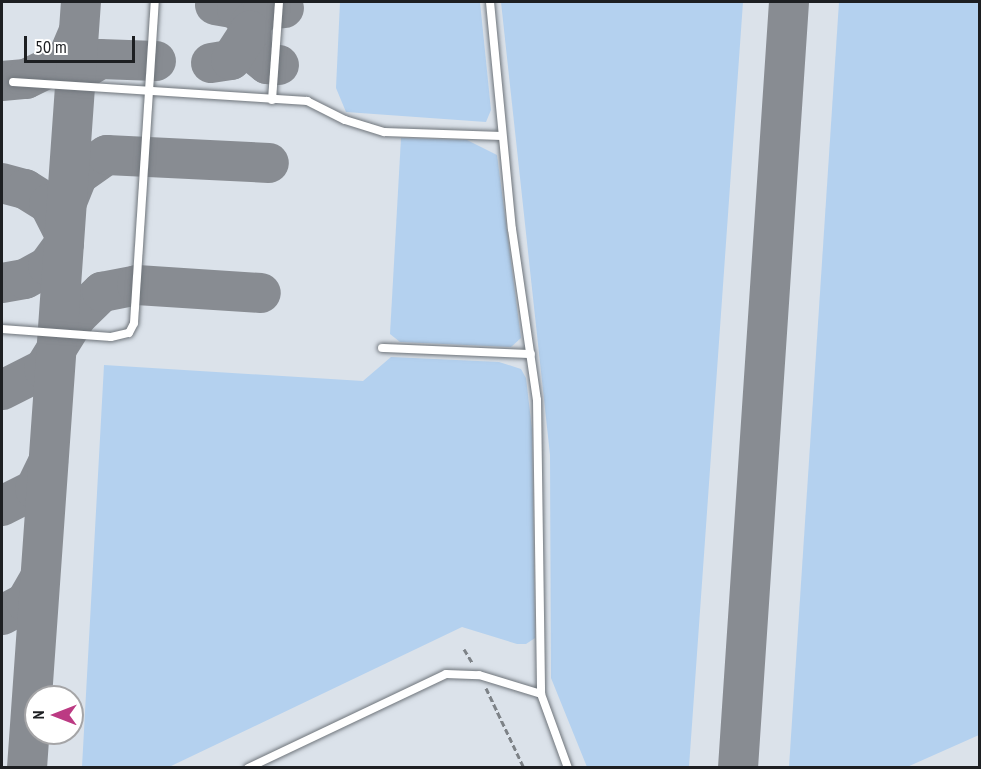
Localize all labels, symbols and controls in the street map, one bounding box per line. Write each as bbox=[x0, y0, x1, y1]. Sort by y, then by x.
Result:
scale bar bbox=[27, 24, 138, 62]
text: 50 m bbox=[35, 35, 67, 58]
north arrow bbox=[24, 685, 84, 745]
text: N bbox=[28, 711, 48, 719]

